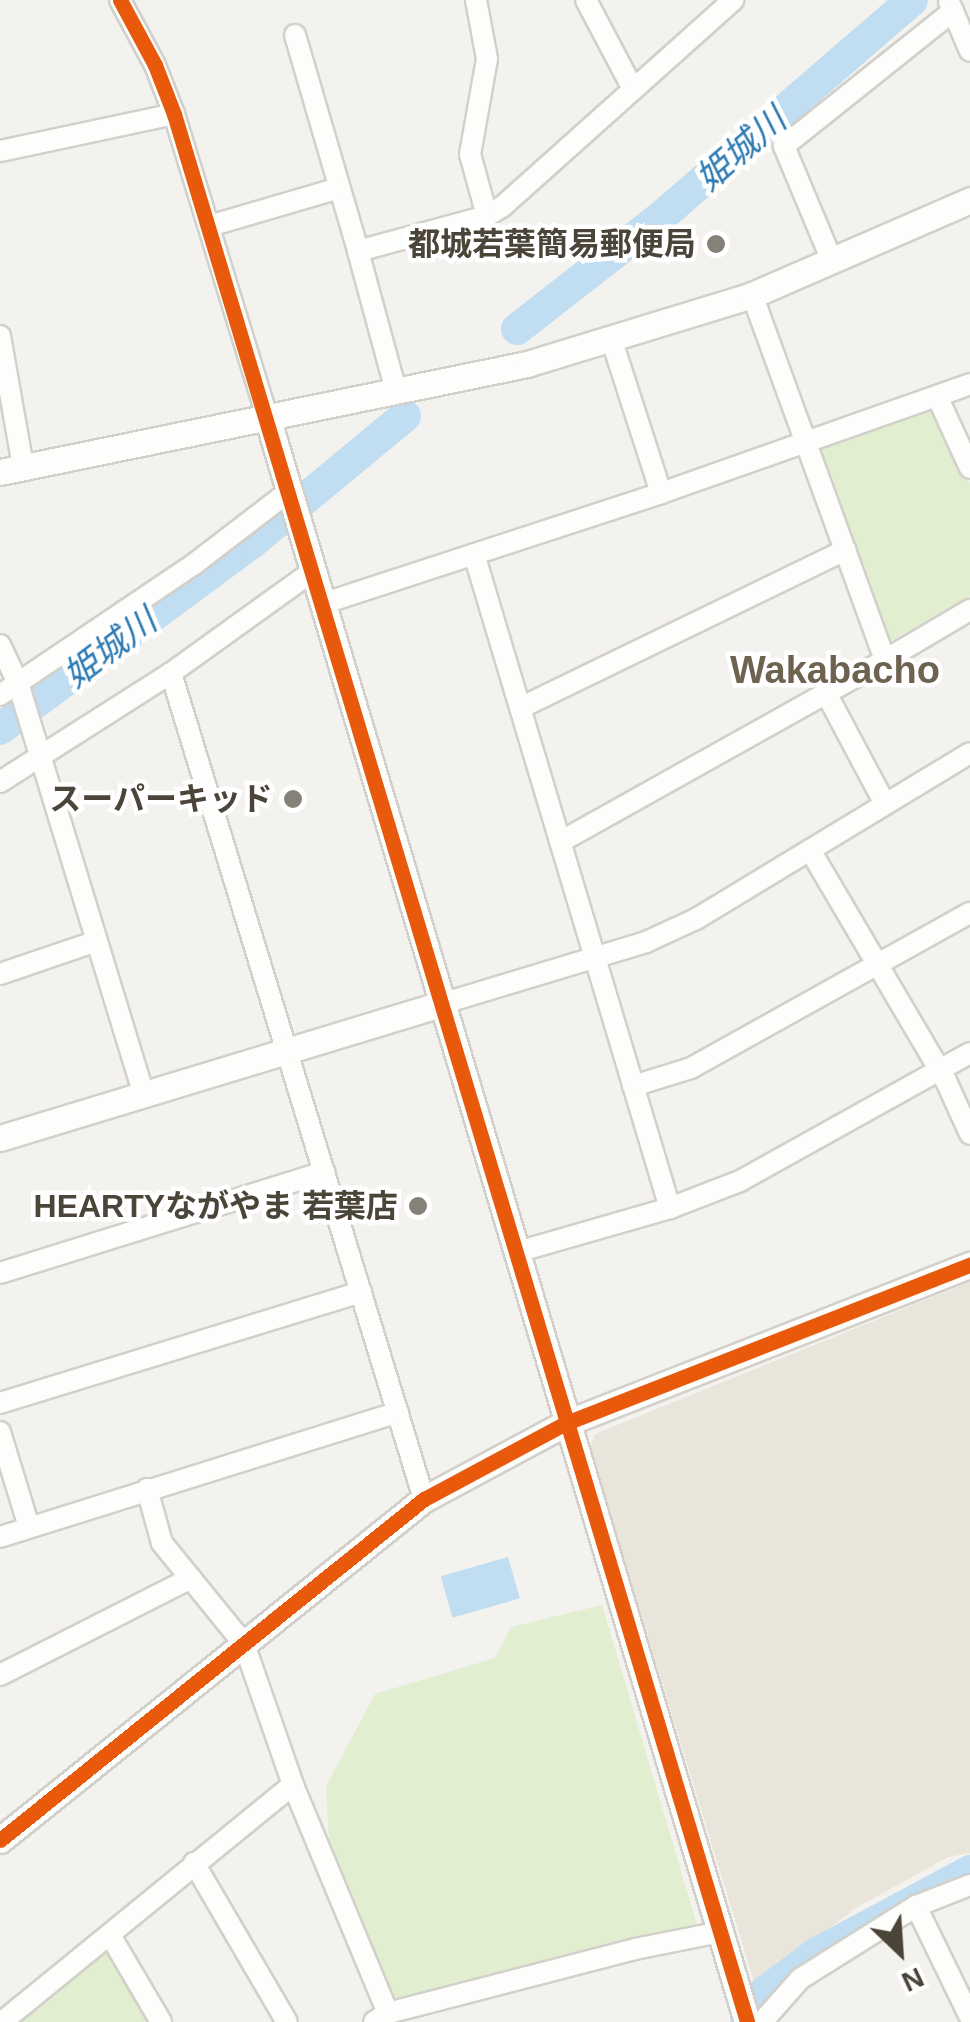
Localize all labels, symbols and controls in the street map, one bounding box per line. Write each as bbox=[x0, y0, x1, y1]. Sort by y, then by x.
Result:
water label: 姫城川 bbox=[688, 99, 794, 199]
place label: 都城若葉簡易郵便局 bbox=[408, 225, 696, 263]
marker: 都城若葉簡易郵便局 bbox=[705, 233, 727, 255]
water label: 姫城川 bbox=[55, 600, 165, 696]
district label: Wakabacho bbox=[730, 648, 940, 694]
place label: スーパーキッド bbox=[49, 780, 273, 818]
marker: スーパーキッド bbox=[282, 788, 304, 810]
place label: HEARTYながやま 若葉店 bbox=[34, 1187, 398, 1225]
marker: HEARTYながやま 若葉店 bbox=[407, 1195, 429, 1217]
north arrow bbox=[850, 1902, 950, 2002]
text: N bbox=[897, 1961, 929, 1998]

